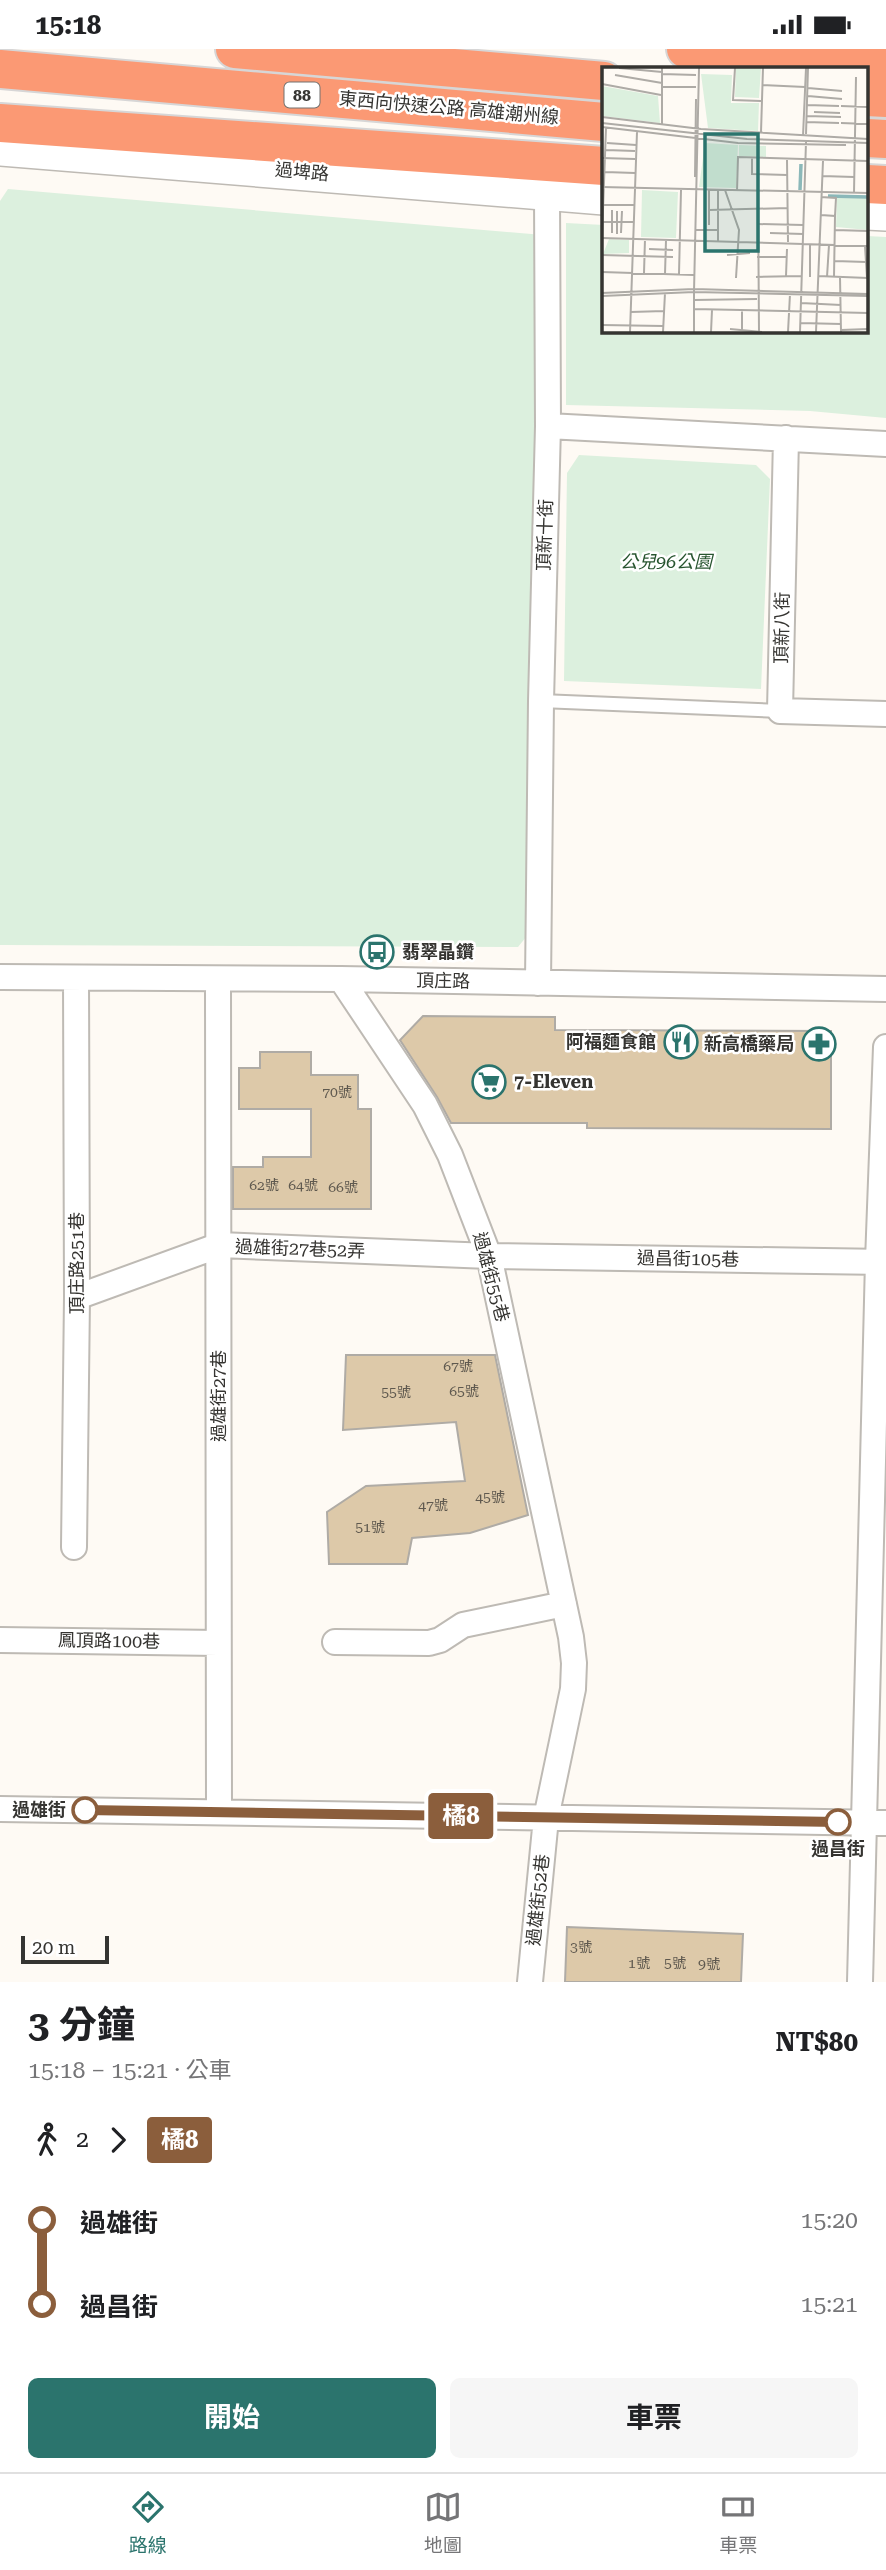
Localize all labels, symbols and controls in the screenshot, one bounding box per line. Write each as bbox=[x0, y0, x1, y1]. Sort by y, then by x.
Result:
text: 15:18 bbox=[35, 10, 101, 40]
inset map bbox=[602, 67, 868, 333]
road number: 88 bbox=[284, 83, 320, 107]
street label: 東西向快速公路 高雄潮州線 bbox=[338, 87, 560, 128]
street label: 過埤路 bbox=[274, 159, 330, 184]
street label: 頂新十街 bbox=[533, 499, 556, 571]
park label: 公兒96公園 bbox=[620, 551, 715, 572]
street label: 頂新八街 bbox=[770, 592, 793, 664]
bus stop icon: 翡翠晶鑽 bbox=[358, 933, 396, 971]
place label: 翡翠晶鑽 bbox=[402, 941, 474, 962]
street label: 頂庄路 bbox=[416, 970, 470, 991]
restaurant icon: 阿福麵食館 bbox=[662, 1023, 700, 1061]
pharmacy icon: 新高橋藥局 bbox=[800, 1025, 838, 1063]
place label: 阿福麵食館 bbox=[566, 1031, 656, 1052]
place label: 新高橋藥局 bbox=[704, 1033, 794, 1054]
supermarket icon: 7-Eleven bbox=[470, 1063, 508, 1101]
place label: 7-Eleven bbox=[514, 1071, 593, 1092]
house number: 70號 bbox=[322, 1084, 352, 1100]
house number: 62號 bbox=[249, 1177, 279, 1193]
house number: 64號 bbox=[288, 1177, 318, 1193]
house number: 66號 bbox=[328, 1179, 358, 1195]
street label: 頂庄路251巷 bbox=[66, 1212, 87, 1314]
street label: 過雄街55巷 bbox=[469, 1230, 514, 1324]
street label: 過雄街27巷52弄 bbox=[235, 1236, 366, 1261]
street label: 過昌街105巷 bbox=[637, 1247, 739, 1270]
street label: 過雄街27巷 bbox=[208, 1350, 229, 1442]
house number: 67號 bbox=[443, 1358, 473, 1374]
house number: 65號 bbox=[449, 1383, 479, 1399]
house number: 55號 bbox=[381, 1384, 411, 1400]
house number: 45號 bbox=[475, 1489, 505, 1505]
house number: 47號 bbox=[418, 1497, 448, 1513]
house number: 51號 bbox=[355, 1519, 385, 1535]
street label: 鳳頂路100巷 bbox=[58, 1629, 160, 1652]
line badge: 橘8 bbox=[430, 1793, 492, 1839]
marker: 過雄街 bbox=[72, 1797, 98, 1823]
place label: 過雄街 bbox=[12, 1799, 66, 1820]
text: 橘8 bbox=[442, 1802, 480, 1830]
marker: 過昌街 bbox=[825, 1809, 851, 1835]
place label: 過昌街 bbox=[811, 1838, 865, 1859]
street label: 過雄街52巷 bbox=[522, 1853, 553, 1947]
scale bar bbox=[21, 1933, 108, 1965]
text: 20 m bbox=[32, 1936, 75, 1959]
house number: 3號 bbox=[570, 1939, 592, 1955]
house number: 1號 bbox=[628, 1955, 650, 1971]
house number: 5號 bbox=[664, 1955, 686, 1971]
house number: 9號 bbox=[698, 1956, 720, 1972]
text: 3 分鐘 bbox=[28, 2003, 135, 2047]
text: NT$80 bbox=[776, 2027, 858, 2057]
text: 15:18 – 15:21 · 公車 bbox=[28, 2057, 232, 2084]
icon: walk bbox=[28, 2121, 66, 2159]
icon: forward bbox=[99, 2121, 137, 2159]
text: 2 bbox=[76, 2126, 89, 2153]
text: 橘8 bbox=[161, 2126, 198, 2154]
text: 15:20 bbox=[801, 2207, 858, 2234]
text: 過雄街 bbox=[80, 2208, 158, 2238]
text: 15:21 bbox=[801, 2291, 858, 2318]
text: 過昌街 bbox=[80, 2292, 158, 2322]
button: 開始 bbox=[28, 2378, 436, 2458]
button: 車票 bbox=[450, 2378, 858, 2458]
tab: 路線 bbox=[129, 2488, 167, 2557]
tab: 地圖 bbox=[424, 2488, 462, 2557]
tab: 車票 bbox=[719, 2488, 757, 2557]

